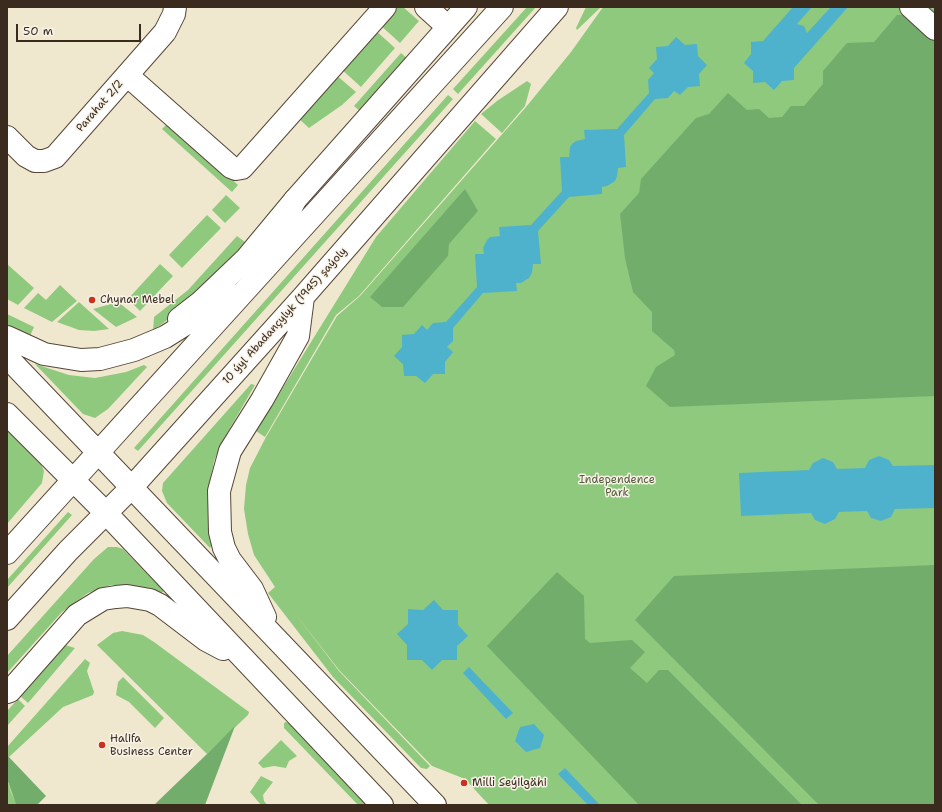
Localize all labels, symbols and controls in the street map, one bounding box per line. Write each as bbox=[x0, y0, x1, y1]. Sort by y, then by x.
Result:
scale bar bbox=[18, 16, 143, 42]
text: 50 m bbox=[23, 23, 53, 39]
street label: Parahat 2/2 bbox=[74, 77, 126, 135]
street label: 10 ýyl Abadançylyk (1945) şaýoly bbox=[220, 245, 350, 387]
place label: Chynar Mebel bbox=[100, 293, 174, 307]
marker: Chynar Mebel bbox=[87, 295, 97, 305]
park label: Independence Park bbox=[579, 473, 655, 499]
place label: Halifa Business Center bbox=[110, 732, 193, 758]
marker: Halifa Business Center bbox=[97, 740, 107, 750]
place label: Milli Seýilgähi bbox=[472, 776, 547, 790]
marker: Milli Seýilgähi bbox=[459, 778, 469, 788]

